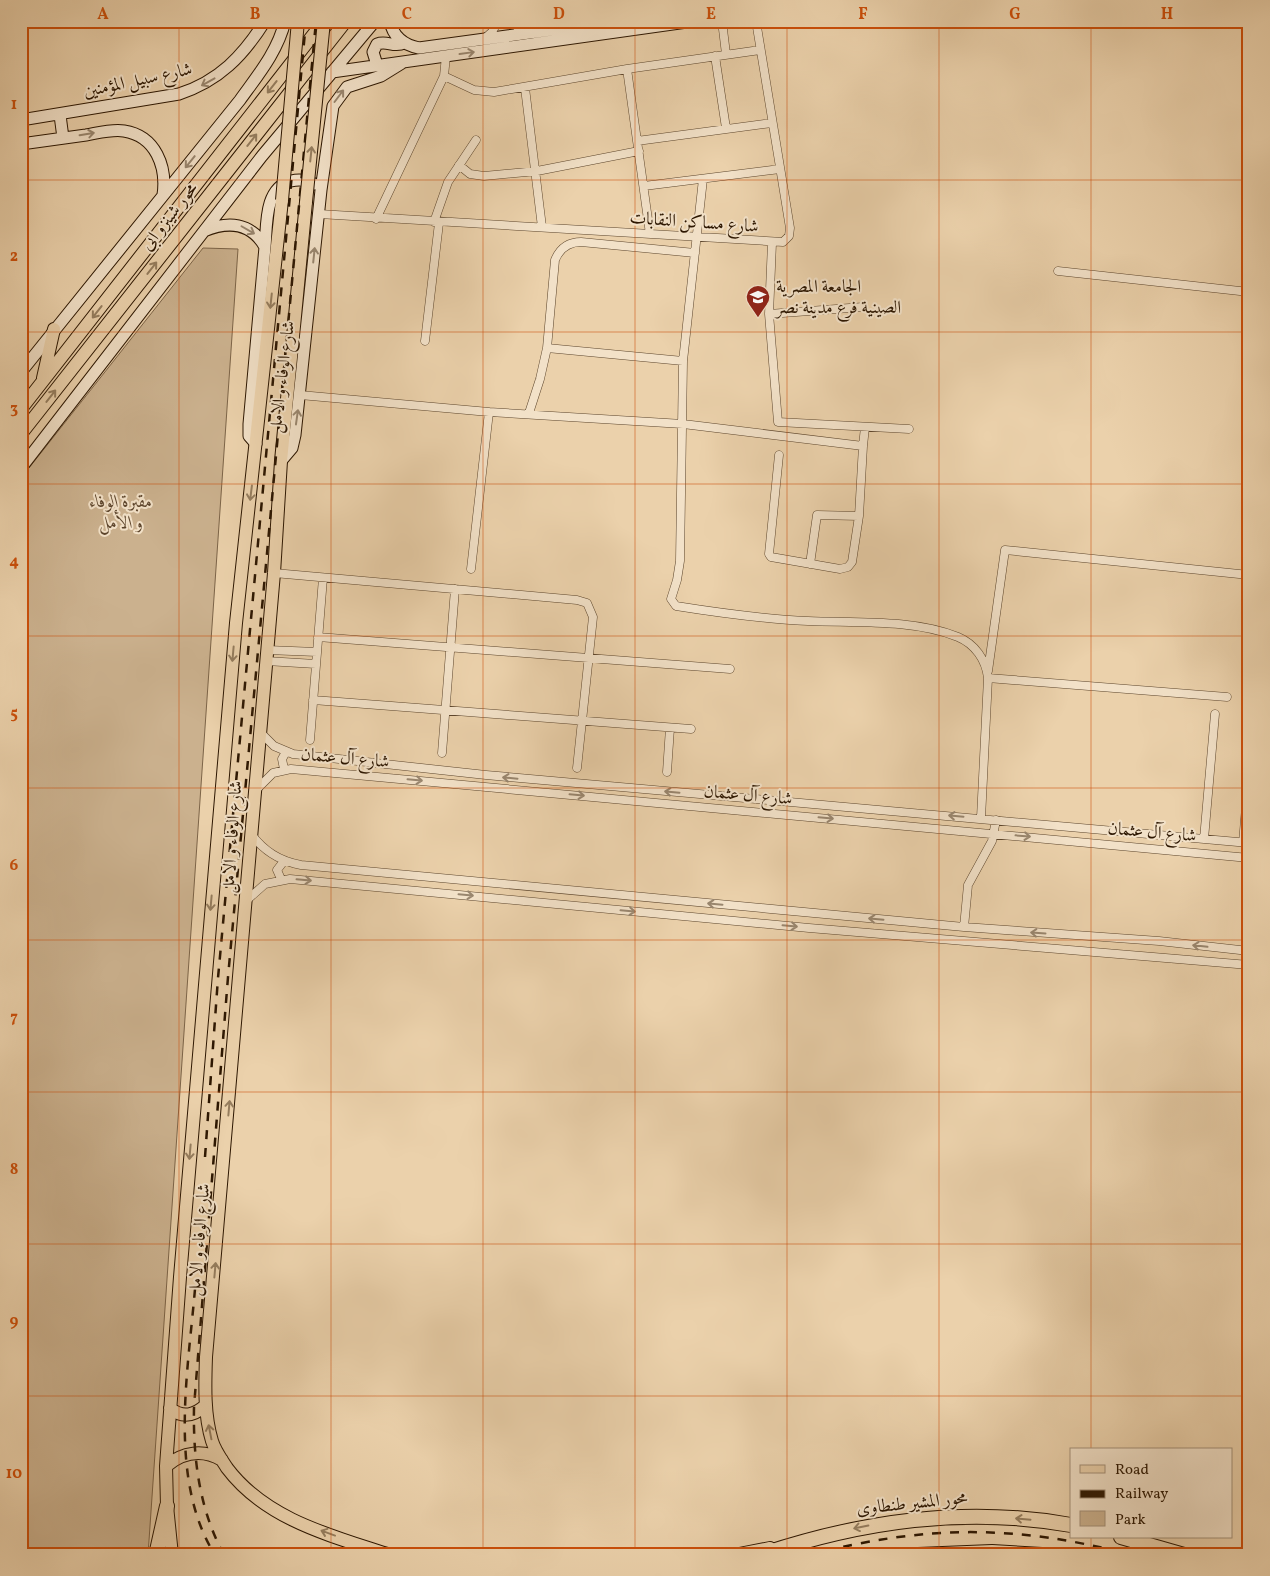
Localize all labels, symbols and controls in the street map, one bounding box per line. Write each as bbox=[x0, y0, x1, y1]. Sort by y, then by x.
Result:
text: A bbox=[97, 4, 109, 26]
text: B bbox=[250, 4, 261, 26]
text: C bbox=[402, 4, 412, 26]
text: D bbox=[553, 4, 565, 26]
text: E bbox=[706, 4, 716, 26]
text: F bbox=[858, 4, 868, 26]
text: G bbox=[1009, 4, 1021, 26]
text: H bbox=[1161, 4, 1173, 26]
one-way arrow bbox=[459, 48, 475, 58]
street label: شارع سبيل المؤمنين bbox=[81, 57, 195, 106]
one-way arrow bbox=[202, 77, 216, 87]
one-way arrow bbox=[267, 80, 278, 93]
one-way arrow bbox=[334, 90, 345, 103]
text: 1 bbox=[11, 94, 17, 116]
one-way arrow bbox=[78, 129, 94, 139]
one-way arrow bbox=[246, 134, 257, 147]
one-way arrow bbox=[306, 146, 316, 162]
one-way arrow bbox=[184, 155, 195, 168]
street label: محور شينزو ابى bbox=[135, 178, 205, 256]
street label: شارع مساكن النقابات bbox=[629, 206, 759, 241]
one-way arrow bbox=[241, 225, 256, 235]
text: 2 bbox=[10, 246, 18, 268]
one-way arrow bbox=[309, 248, 319, 264]
one-way arrow bbox=[146, 262, 157, 275]
place label: الجامعة المصرية الصينية فرع مدينة نصر bbox=[774, 275, 901, 322]
school or university icon: الجامعة المصرية الصينية فرع مدينة نصر bbox=[745, 284, 771, 318]
one-way arrow bbox=[266, 293, 276, 309]
one-way arrow bbox=[92, 305, 102, 319]
street label: شارع الوفاء و الامل bbox=[264, 319, 303, 435]
one-way arrow bbox=[46, 390, 57, 403]
text: 3 bbox=[10, 398, 18, 420]
one-way arrow bbox=[292, 409, 302, 425]
one-way arrow bbox=[246, 484, 256, 500]
park label: مقبرة الوفاء و الأمل bbox=[89, 490, 153, 536]
text: 4 bbox=[9, 551, 19, 573]
one-way arrow bbox=[229, 646, 238, 662]
text: 5 bbox=[10, 703, 18, 725]
street label: شارع آل عثمان bbox=[300, 743, 390, 776]
one-way arrow bbox=[503, 773, 519, 782]
one-way arrow bbox=[407, 775, 423, 785]
street label: شارع الوفاء و الامل bbox=[217, 780, 250, 894]
street label: شارع آل عثمان bbox=[703, 780, 793, 813]
one-way arrow bbox=[665, 787, 681, 797]
one-way arrow bbox=[569, 790, 585, 800]
one-way arrow bbox=[949, 811, 965, 821]
one-way arrow bbox=[818, 813, 834, 823]
street label: شارع آل عثمان bbox=[1107, 817, 1197, 850]
one-way arrow bbox=[1015, 832, 1031, 841]
text: 6 bbox=[10, 855, 19, 877]
one-way arrow bbox=[296, 875, 312, 885]
one-way arrow bbox=[458, 891, 474, 900]
one-way arrow bbox=[207, 895, 216, 911]
one-way arrow bbox=[707, 899, 723, 909]
one-way arrow bbox=[619, 906, 635, 916]
one-way arrow bbox=[869, 915, 885, 924]
one-way arrow bbox=[781, 921, 797, 931]
one-way arrow bbox=[1031, 928, 1047, 937]
one-way arrow bbox=[1193, 941, 1209, 951]
text: 7 bbox=[10, 1007, 18, 1029]
one-way arrow bbox=[224, 1100, 234, 1116]
one-way arrow bbox=[186, 1144, 195, 1160]
text: 8 bbox=[10, 1159, 18, 1181]
street label: شارع الوفاء و الامل bbox=[183, 1183, 218, 1297]
one-way arrow bbox=[210, 1262, 219, 1278]
text: 9 bbox=[10, 1311, 19, 1333]
one-way arrow bbox=[205, 1424, 214, 1440]
legend bbox=[1070, 1448, 1232, 1538]
text: Road bbox=[1115, 1460, 1149, 1481]
text: 10 bbox=[6, 1463, 22, 1485]
text: Railway bbox=[1115, 1484, 1168, 1505]
street label: محور المشير طنطاوى bbox=[855, 1486, 969, 1522]
text: Park bbox=[1115, 1510, 1146, 1531]
one-way arrow bbox=[1015, 1514, 1031, 1523]
one-way arrow bbox=[854, 1522, 870, 1532]
one-way arrow bbox=[320, 1528, 336, 1537]

